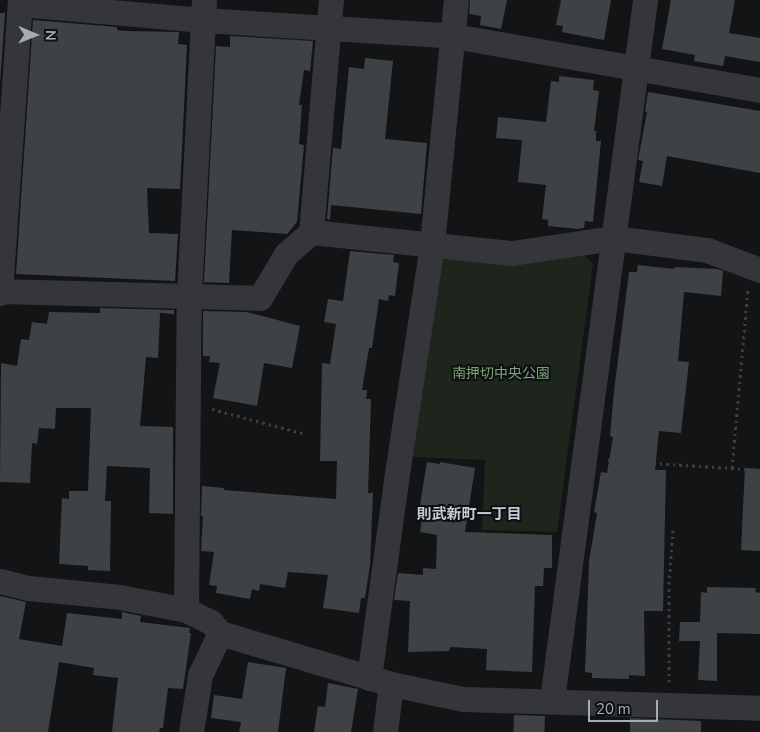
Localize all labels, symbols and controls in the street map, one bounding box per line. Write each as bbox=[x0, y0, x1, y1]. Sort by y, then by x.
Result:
north arrow bbox=[10, 10, 60, 60]
text: N bbox=[41, 30, 60, 41]
park label: 南押切中央公園 bbox=[452, 366, 550, 382]
district label: 則武新町一丁目 bbox=[417, 506, 521, 524]
scale bar bbox=[590, 690, 660, 722]
text: 20 m bbox=[596, 699, 631, 719]

